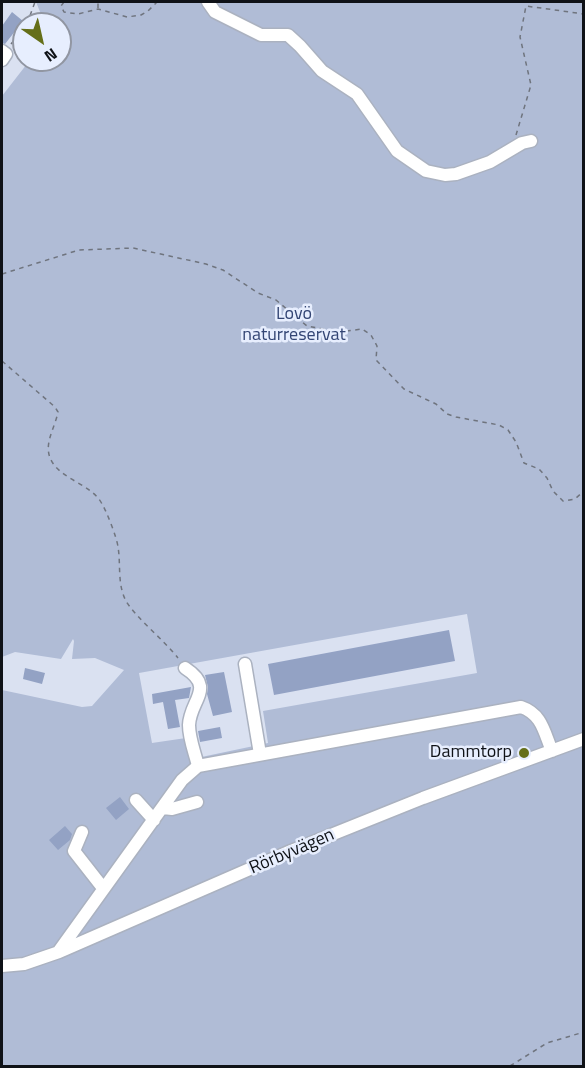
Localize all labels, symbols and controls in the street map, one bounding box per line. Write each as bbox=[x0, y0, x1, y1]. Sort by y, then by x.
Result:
north arrow bbox=[12, 12, 72, 72]
text: N bbox=[40, 42, 62, 68]
park label: Lovö naturreservat bbox=[242, 304, 346, 346]
place label: Dammtorp bbox=[430, 742, 512, 764]
marker: Dammtorp bbox=[517, 746, 531, 760]
street label: Rörbyvägen bbox=[246, 824, 338, 880]

